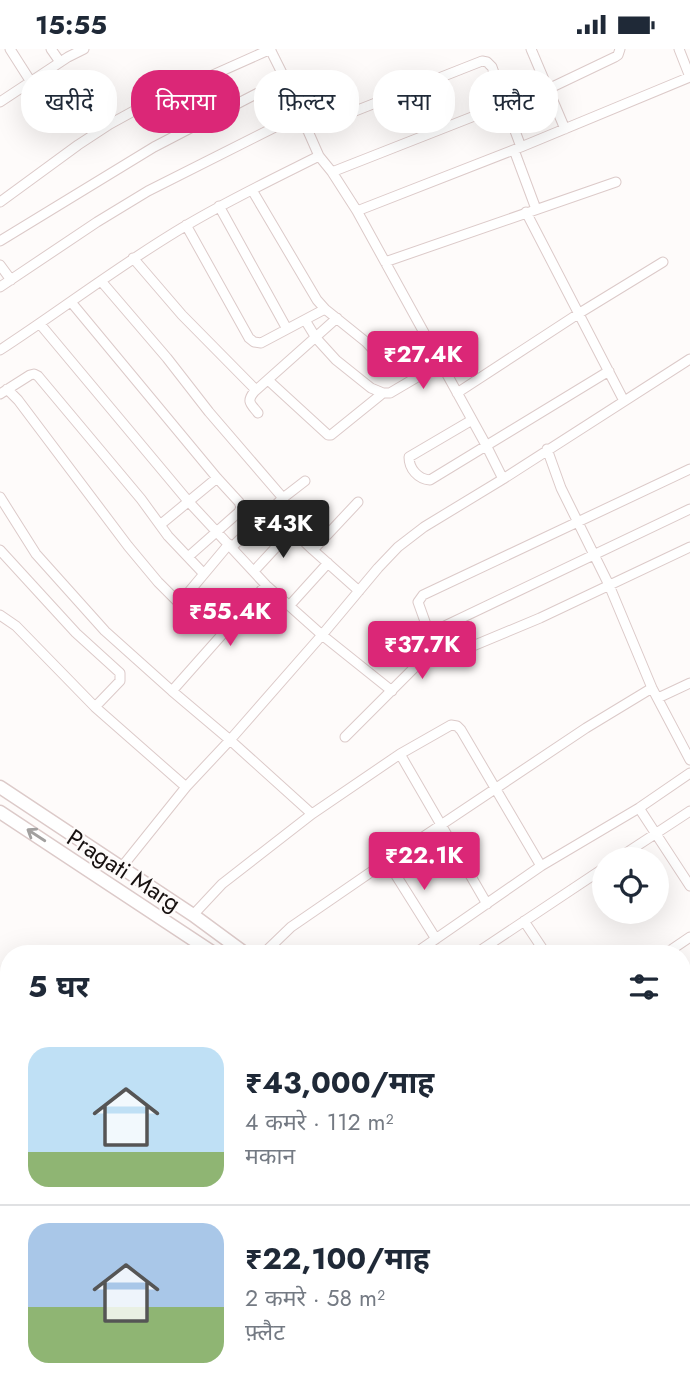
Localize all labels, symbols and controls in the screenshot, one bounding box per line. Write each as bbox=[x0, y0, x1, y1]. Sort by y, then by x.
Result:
text: 15:55 bbox=[35, 6, 107, 44]
chip: खरीदें bbox=[21, 70, 117, 133]
chip: किराया bbox=[131, 70, 240, 133]
chip: फ़िल्टर bbox=[254, 70, 359, 133]
chip: नया bbox=[373, 70, 455, 133]
chip: फ़्लैट bbox=[469, 70, 558, 133]
pin: ₹27.4K bbox=[366, 331, 480, 391]
text: ₹27.4K bbox=[383, 337, 463, 371]
pin: ₹43K bbox=[242, 501, 324, 560]
text: ₹43K bbox=[253, 506, 313, 540]
pin: ₹55.4K bbox=[173, 589, 287, 648]
text: ₹55.4K bbox=[189, 594, 271, 628]
pin: ₹37.7K bbox=[365, 621, 479, 681]
text: ₹37.7K bbox=[384, 627, 460, 661]
street label: Pragati Marg bbox=[60, 820, 188, 920]
one-way arrow bbox=[26, 828, 46, 842]
pin: ₹22.1K bbox=[367, 833, 481, 892]
text: ₹22.1K bbox=[385, 838, 463, 872]
map controls bbox=[592, 847, 669, 924]
button: locate bbox=[592, 847, 669, 924]
text: 5 घर bbox=[28, 965, 89, 1008]
icon: filters bbox=[625, 968, 663, 1006]
text: ₹43,000/माह bbox=[245, 1061, 434, 1104]
icon: home bbox=[84, 1075, 168, 1159]
text: 4 कमरे · 112 m² bbox=[245, 1105, 393, 1139]
text: मकान bbox=[245, 1139, 295, 1173]
text: ₹22,100/माह bbox=[245, 1237, 430, 1280]
icon: home bbox=[84, 1251, 168, 1335]
text: 2 कमरे · 58 m² bbox=[245, 1281, 385, 1315]
text: फ़्लैट bbox=[245, 1315, 285, 1349]

